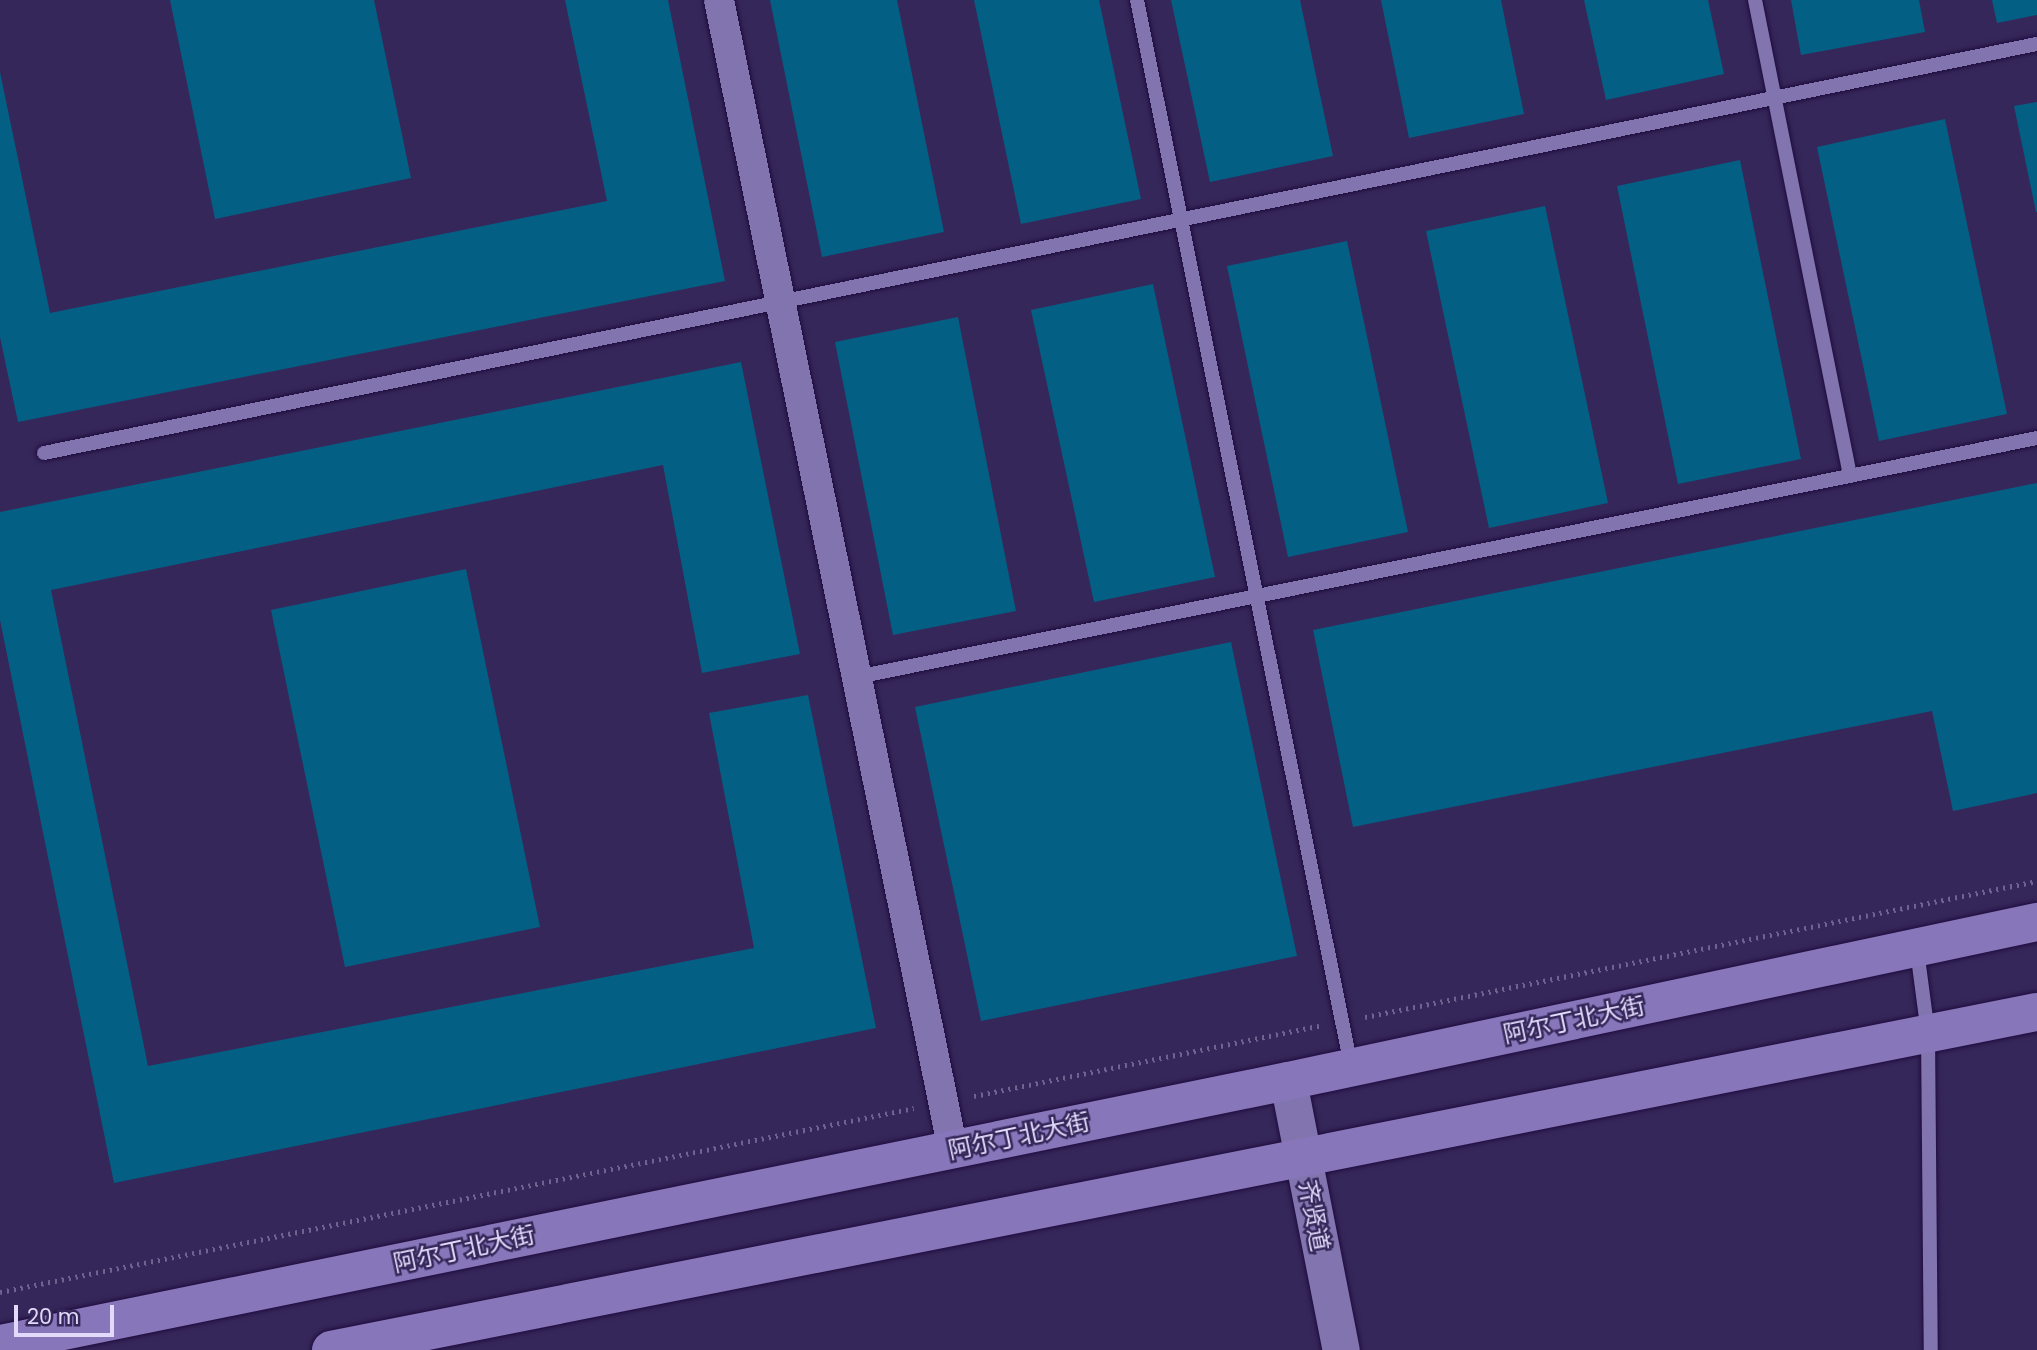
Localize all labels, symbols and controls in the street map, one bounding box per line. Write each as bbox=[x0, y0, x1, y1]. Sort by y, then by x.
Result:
street label: 阿尔丁北大街 bbox=[1501, 991, 1647, 1049]
street label: 阿尔丁北大街 bbox=[946, 1107, 1092, 1165]
street label: 齐贤道 bbox=[1293, 1178, 1335, 1254]
street label: 阿尔丁北大街 bbox=[391, 1220, 537, 1278]
scale bar bbox=[18, 1290, 117, 1334]
text: 20 m bbox=[27, 1302, 80, 1331]

